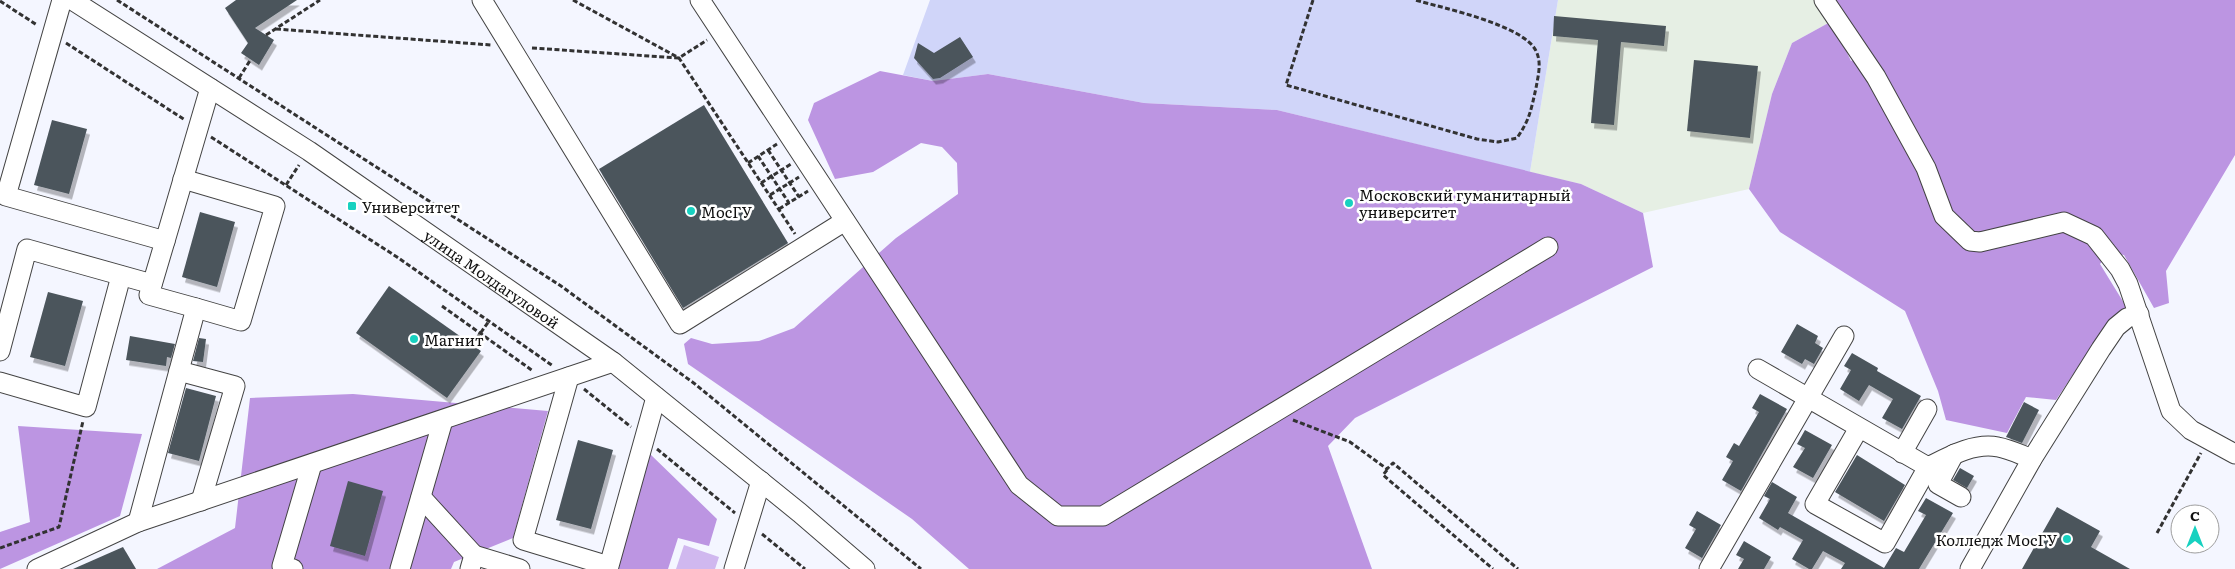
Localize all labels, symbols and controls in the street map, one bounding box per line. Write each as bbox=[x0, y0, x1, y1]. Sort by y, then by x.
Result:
place label: Московский гуманитарный университет bbox=[1359, 183, 1571, 223]
place label: Университет bbox=[362, 195, 460, 218]
marker: Московский гуманитарный университет bbox=[1343, 197, 1355, 209]
marker: Университет bbox=[346, 200, 358, 212]
place label: МосГУ bbox=[701, 200, 753, 223]
marker: МосГУ bbox=[685, 205, 697, 217]
street label: улица Молдагуловой bbox=[420, 223, 565, 333]
place label: Магнит bbox=[424, 328, 484, 351]
marker: Магнит bbox=[408, 333, 420, 345]
north arrow bbox=[2170, 504, 2220, 554]
text: С bbox=[2190, 505, 2200, 525]
place label: Колледж МосГУ bbox=[1936, 528, 2058, 551]
marker: Колледж МосГУ bbox=[2061, 533, 2073, 545]

